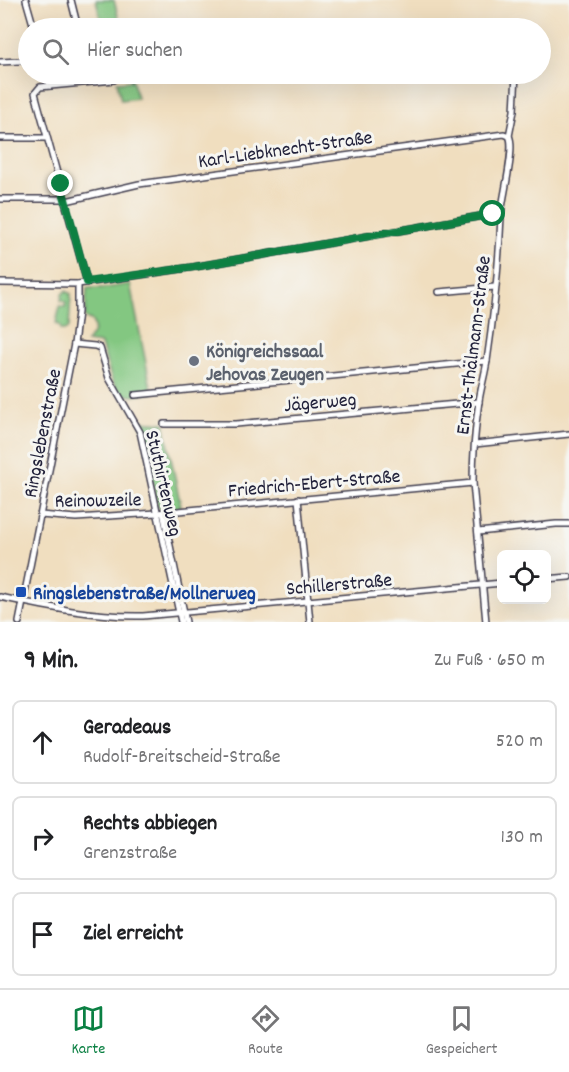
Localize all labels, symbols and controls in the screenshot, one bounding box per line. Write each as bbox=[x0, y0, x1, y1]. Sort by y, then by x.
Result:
search box bbox=[18, 18, 551, 84]
icon: search bbox=[39, 35, 72, 68]
text: Hier suchen bbox=[87, 36, 183, 67]
street label: Karl-Liebknecht-Straße bbox=[196, 125, 375, 177]
route end bbox=[47, 170, 73, 196]
route start bbox=[479, 200, 505, 226]
street label: Ernst-Thälmann-Straße bbox=[450, 254, 500, 436]
place label: Königreichssaal Jehovas Zeugen bbox=[206, 339, 324, 390]
marker: Königreichssaal Jehovas Zeugen bbox=[187, 354, 201, 368]
street label: Ringslebenstraße bbox=[18, 366, 70, 501]
street label: Jägerweg bbox=[283, 387, 358, 421]
street label: Stuthirtenweg bbox=[136, 428, 188, 540]
street label: Friedrich-Ebert-Straße bbox=[227, 463, 402, 506]
street label: Reinowzeile bbox=[54, 487, 142, 517]
map controls bbox=[497, 550, 551, 604]
button: locate bbox=[497, 550, 551, 604]
street label: Schillerstraße bbox=[285, 567, 394, 605]
place label: Ringslebenstraße/Mollnerweg bbox=[33, 581, 256, 609]
marker: Ringslebenstraße/Mollnerweg bbox=[14, 585, 28, 599]
text: 9 Min. bbox=[24, 643, 78, 680]
text: Zu Fuß · 650 m bbox=[434, 647, 545, 675]
text: Geradeaus bbox=[83, 713, 171, 744]
icon: ahead bbox=[26, 726, 59, 759]
text: 520 m bbox=[496, 728, 543, 756]
text: Rudolf-Breitscheid-Straße bbox=[83, 744, 281, 772]
text: Rechts abbiegen bbox=[83, 809, 217, 840]
icon: right bbox=[26, 822, 59, 855]
text: 130 m bbox=[501, 824, 543, 852]
text: Grenzstraße bbox=[83, 840, 177, 868]
icon: arrive bbox=[26, 918, 59, 951]
text: Ziel erreicht bbox=[83, 919, 183, 950]
tab: Karte bbox=[71, 1002, 105, 1061]
tab: Route bbox=[248, 1002, 283, 1061]
tab: Gespeichert bbox=[426, 1002, 498, 1061]

